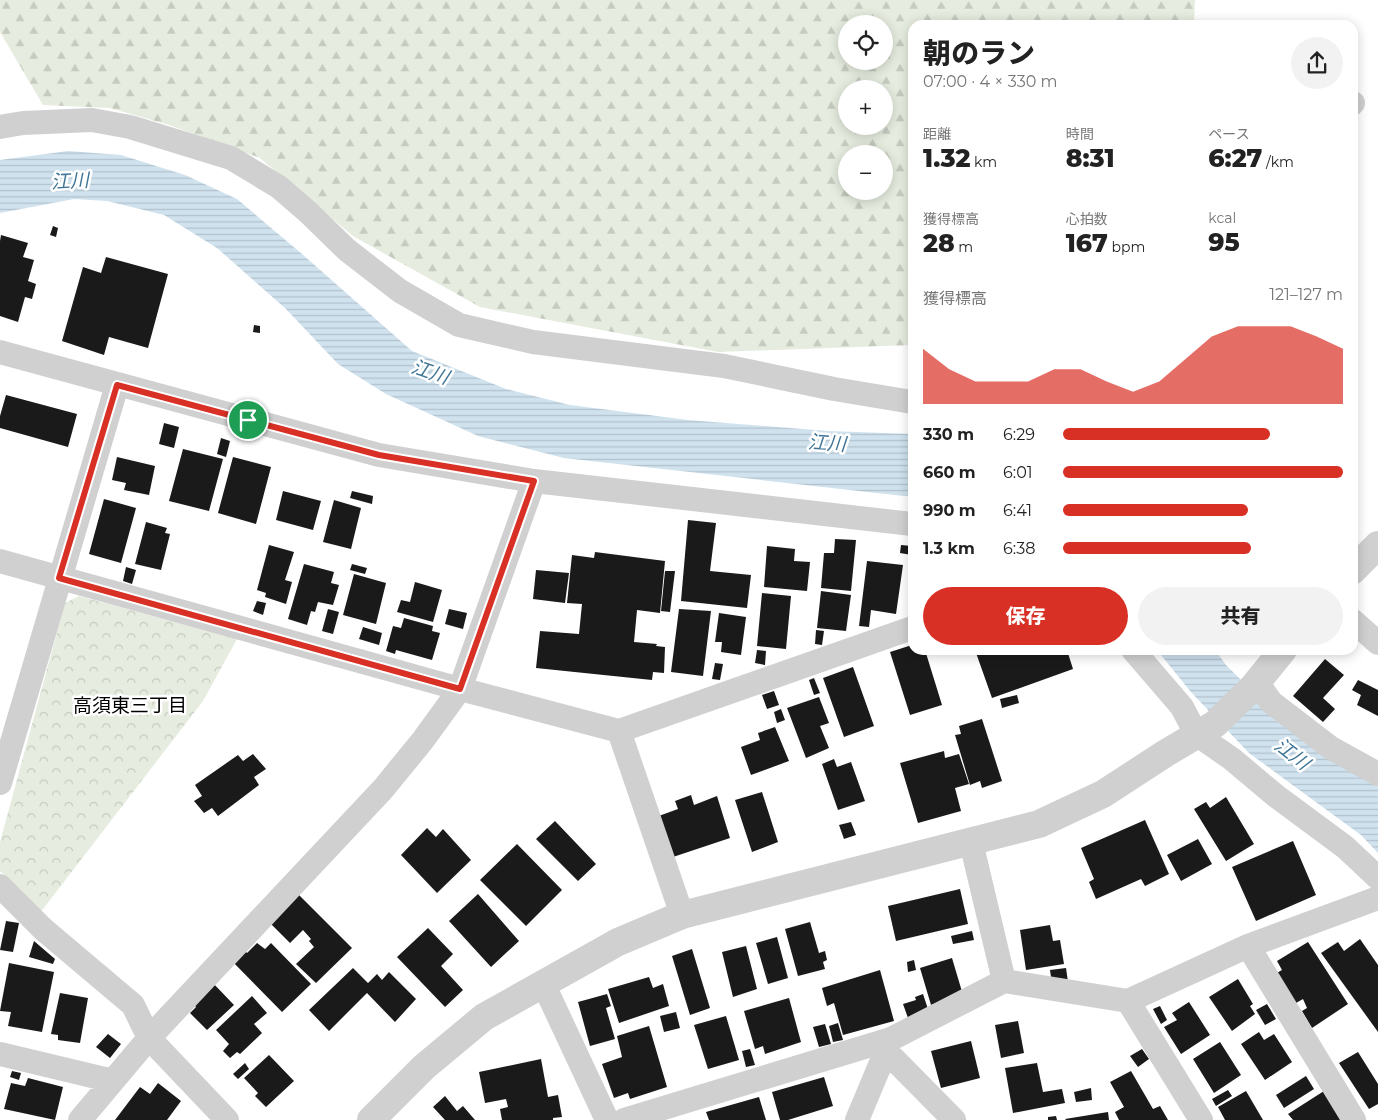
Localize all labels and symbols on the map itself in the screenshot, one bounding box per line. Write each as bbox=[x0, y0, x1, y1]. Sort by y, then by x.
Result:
water label: 江川 bbox=[50, 168, 92, 193]
water label: 江川 bbox=[408, 355, 454, 390]
pin bbox=[227, 399, 269, 441]
water label: 江川 bbox=[807, 430, 849, 456]
district label: 高須東三丁目 bbox=[73, 694, 187, 717]
water label: 江川 bbox=[1270, 733, 1316, 776]

